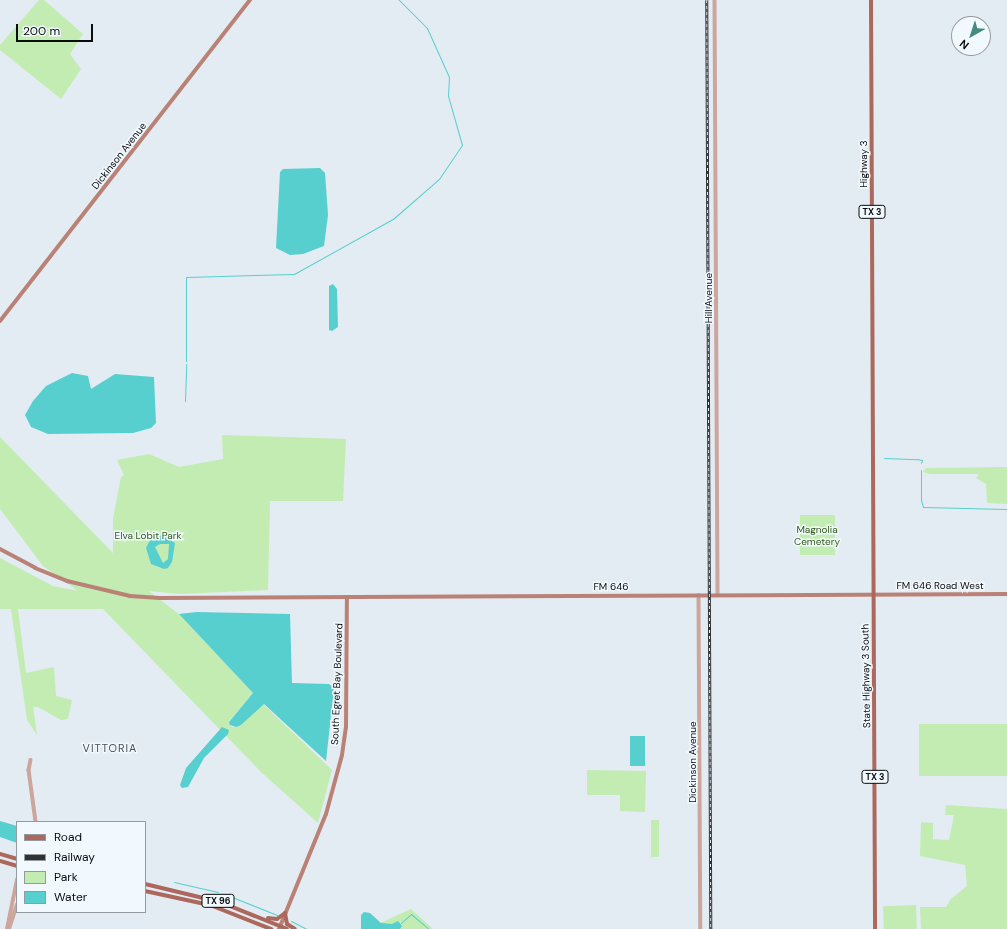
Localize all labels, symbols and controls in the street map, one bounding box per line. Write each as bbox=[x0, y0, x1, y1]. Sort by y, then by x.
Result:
scale bar bbox=[18, 16, 95, 42]
north arrow bbox=[951, 16, 991, 56]
text: 200 m bbox=[23, 23, 60, 39]
text: N bbox=[957, 37, 972, 53]
street label: Dickinson Avenue bbox=[89, 120, 149, 192]
street label: Highway 3 bbox=[858, 140, 870, 188]
road number: TX 3 bbox=[858, 205, 886, 219]
street label: Hill Avenue bbox=[703, 273, 715, 323]
park label: Magnolia Cemetery bbox=[794, 523, 840, 546]
park label: Elva Lobit Park bbox=[115, 530, 181, 542]
street label: FM 646 Road West bbox=[896, 580, 984, 592]
street label: FM 646 bbox=[593, 581, 629, 593]
street label: South Egret Bay Boulevard bbox=[329, 623, 345, 745]
street label: State Highway 3 South bbox=[859, 624, 873, 728]
street label: Dickinson Avenue bbox=[687, 721, 699, 803]
district label: VITTORIA bbox=[83, 741, 137, 755]
road number: TX 3 bbox=[861, 770, 889, 784]
legend bbox=[16, 821, 146, 913]
text: Road bbox=[54, 829, 82, 845]
text: Railway bbox=[54, 849, 95, 865]
text: Park bbox=[54, 869, 78, 885]
text: Water bbox=[54, 889, 87, 905]
road number: TX 96 bbox=[201, 894, 235, 908]

